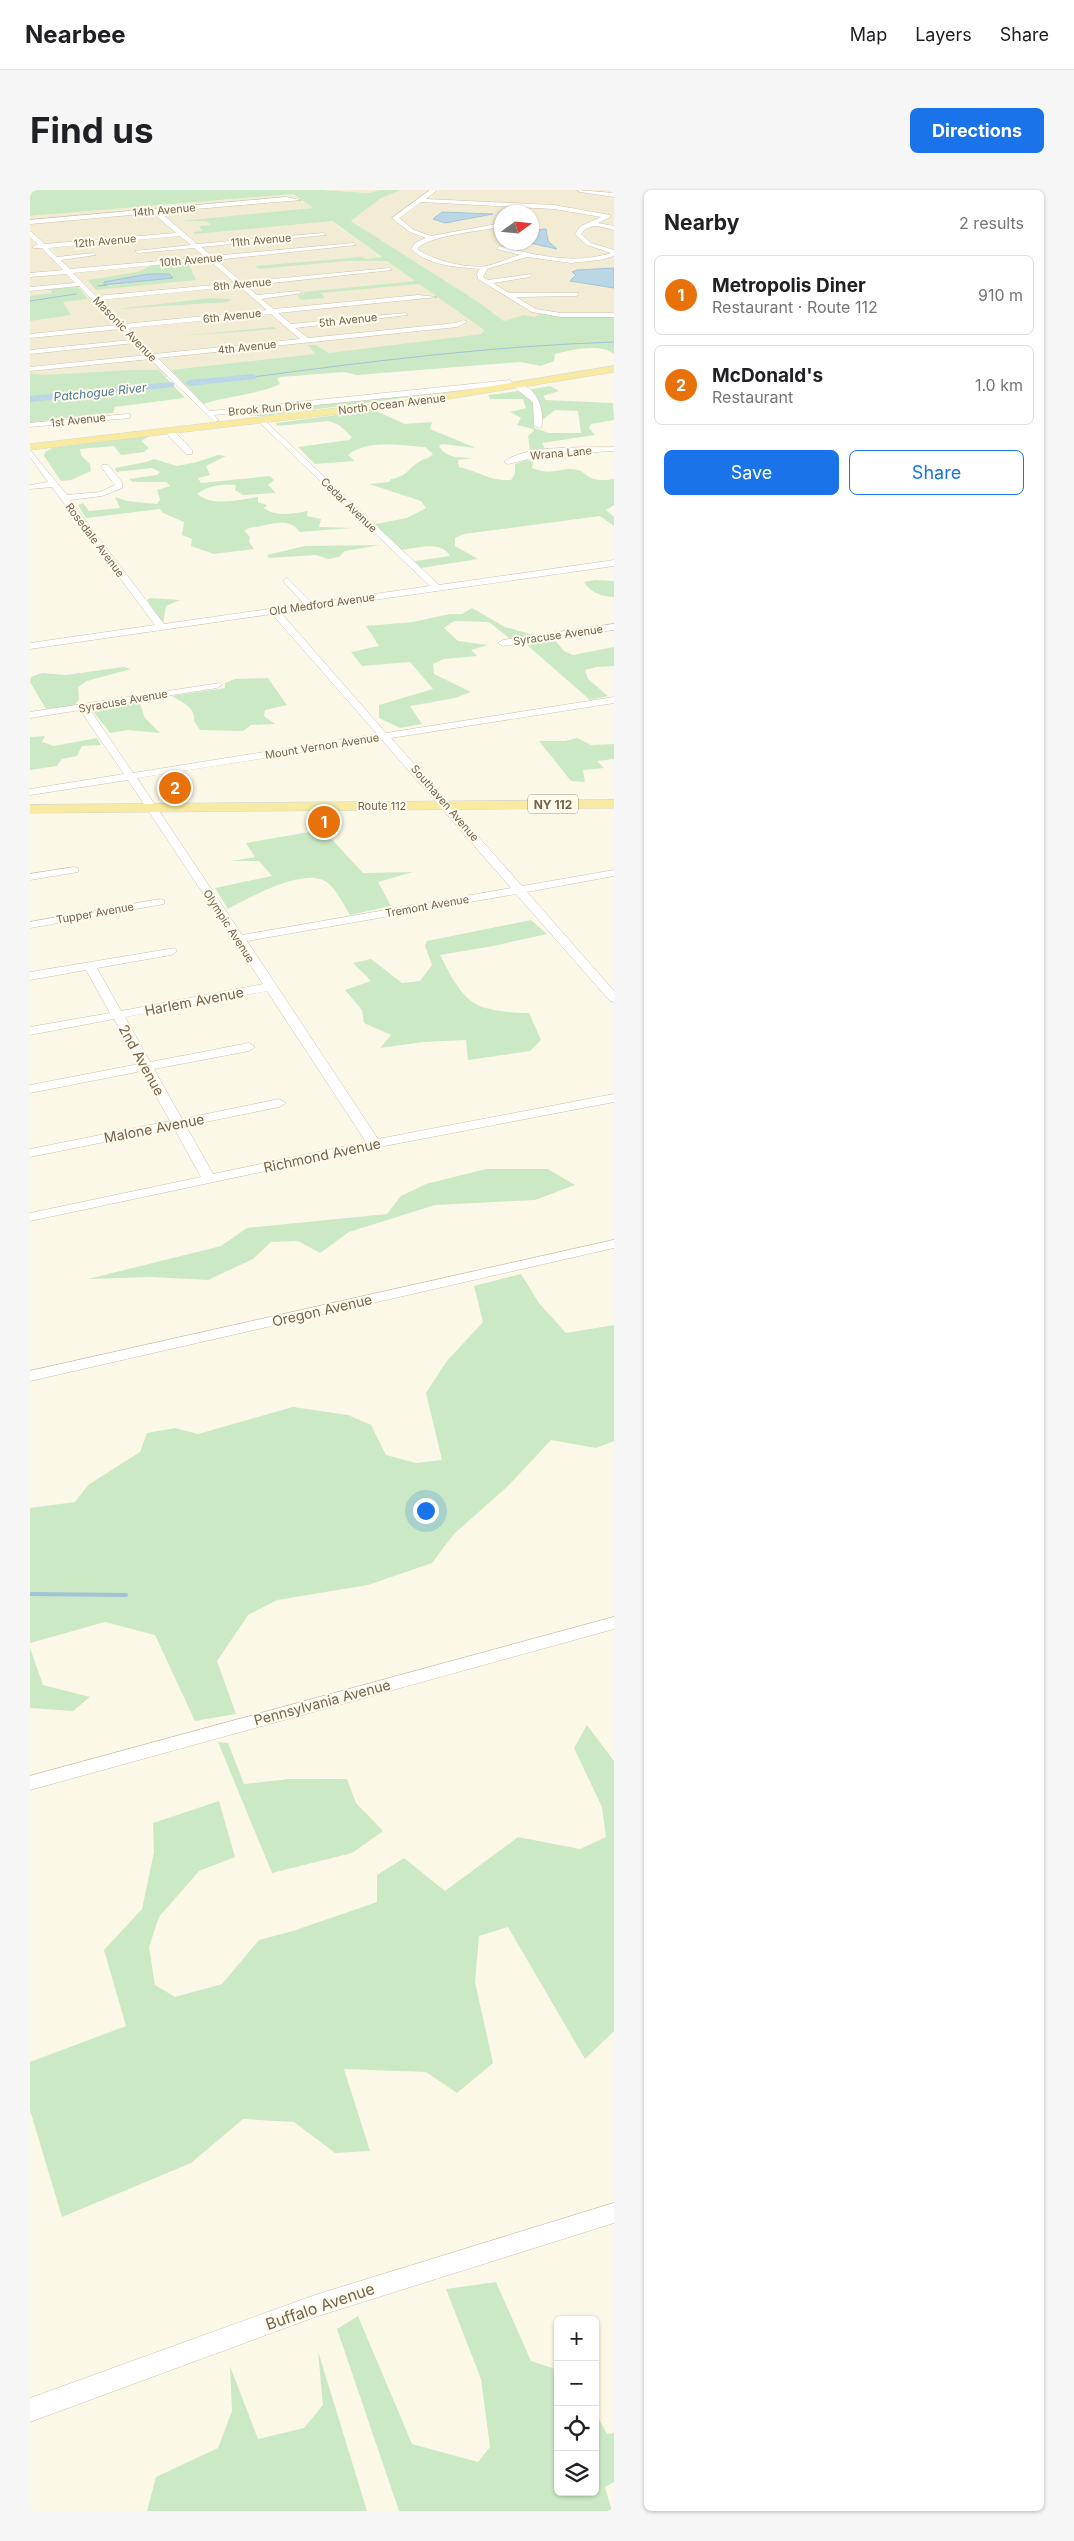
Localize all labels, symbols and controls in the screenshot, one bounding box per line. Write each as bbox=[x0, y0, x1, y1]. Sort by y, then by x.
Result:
text: Nearbee bbox=[25, 20, 126, 49]
text: Map bbox=[850, 24, 887, 45]
text: Layers bbox=[915, 24, 972, 45]
text: Share bbox=[1000, 24, 1049, 45]
button: Directions bbox=[910, 108, 1044, 153]
text: Find us bbox=[30, 109, 154, 151]
street label: 14th Avenue bbox=[132, 200, 196, 220]
north arrow bbox=[494, 205, 539, 250]
text: Nearby bbox=[664, 210, 739, 235]
text: 2 results bbox=[959, 213, 1024, 233]
street label: 11th Avenue bbox=[230, 230, 292, 250]
street label: 12th Avenue bbox=[73, 231, 137, 251]
street label: 10th Avenue bbox=[159, 250, 223, 270]
street label: 8th Avenue bbox=[212, 274, 272, 294]
text: Metropolis Diner bbox=[712, 274, 866, 297]
text: 1 bbox=[678, 285, 684, 305]
text: 910 m bbox=[978, 285, 1023, 305]
street label: Masonic Avenue bbox=[90, 293, 160, 365]
text: Restaurant · Route 112 bbox=[712, 297, 878, 317]
street label: 6th Avenue bbox=[202, 306, 262, 326]
street label: 5th Avenue bbox=[318, 310, 378, 330]
street label: 4th Avenue bbox=[217, 337, 277, 357]
text: McDonald's bbox=[712, 364, 823, 387]
text: 2 bbox=[676, 375, 686, 395]
text: 1.0 km bbox=[975, 375, 1023, 395]
water label: Patchogue River bbox=[53, 380, 148, 404]
text: Restaurant bbox=[712, 387, 793, 407]
street label: North Ocean Avenue bbox=[338, 390, 446, 418]
street label: Brook Run Drive bbox=[228, 397, 312, 419]
street label: 1st Avenue bbox=[50, 410, 106, 430]
street label: Wrana Lane bbox=[530, 443, 592, 463]
button: Save bbox=[664, 450, 839, 495]
button: Share bbox=[849, 450, 1024, 495]
street label: Cedar Avenue bbox=[318, 475, 380, 535]
street label: Rosedale Avenue bbox=[62, 500, 128, 580]
street label: Old Medford Avenue bbox=[268, 590, 376, 618]
street label: Syracuse Avenue bbox=[512, 622, 604, 648]
street label: Syracuse Avenue bbox=[77, 686, 169, 716]
street label: Mount Vernon Avenue bbox=[264, 730, 380, 762]
street label: Southaven Avenue bbox=[408, 762, 482, 844]
pin: 2 bbox=[159, 769, 191, 807]
road number: NY 112 bbox=[528, 794, 578, 814]
street label: Route 112 bbox=[358, 799, 406, 813]
pin: 1 bbox=[308, 803, 340, 841]
street label: Olympic Avenue bbox=[200, 887, 258, 965]
street label: Tremont Avenue bbox=[384, 892, 470, 920]
street label: Tupper Avenue bbox=[55, 899, 135, 927]
street label: Harlem Avenue bbox=[143, 983, 245, 1019]
street label: 2nd Avenue bbox=[116, 1022, 168, 1098]
street label: Malone Avenue bbox=[102, 1110, 206, 1146]
street label: Richmond Avenue bbox=[262, 1134, 382, 1176]
street label: Oregon Avenue bbox=[270, 1290, 374, 1330]
your location bbox=[413, 1498, 439, 1524]
street label: Pennsylvania Avenue bbox=[252, 1676, 392, 1728]
street label: Buffalo Avenue bbox=[263, 2278, 377, 2334]
map controls bbox=[554, 2316, 599, 2496]
button: + bbox=[554, 2316, 599, 2361]
button: − bbox=[554, 2361, 599, 2406]
button: locate bbox=[554, 2406, 599, 2451]
button: layers bbox=[554, 2451, 599, 2496]

